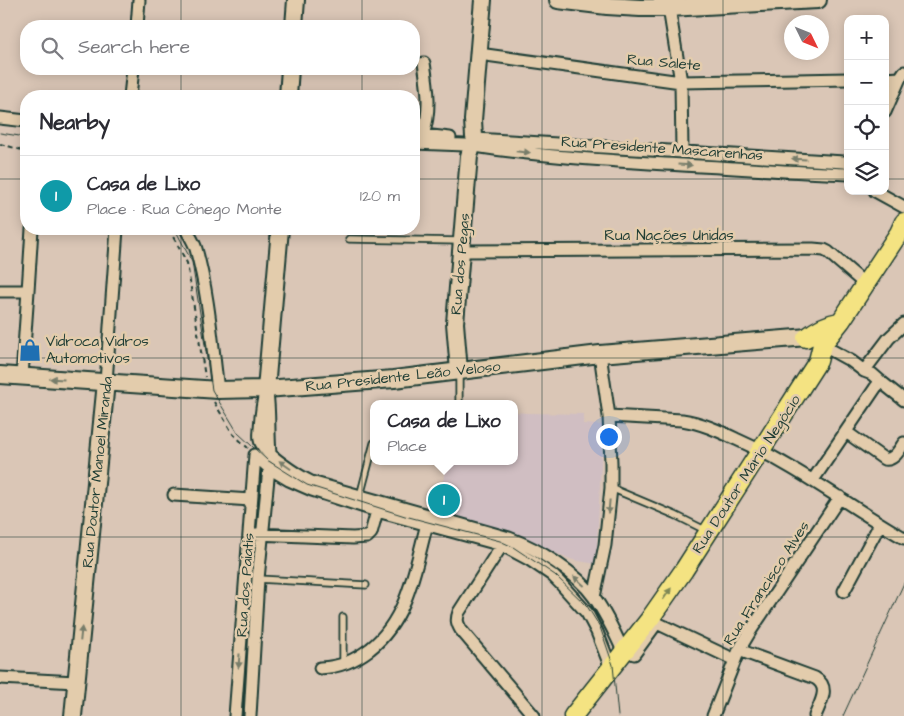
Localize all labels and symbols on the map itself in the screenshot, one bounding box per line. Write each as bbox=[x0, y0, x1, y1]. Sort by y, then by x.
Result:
north arrow bbox=[784, 15, 829, 60]
street label: Rua Salete bbox=[626, 49, 702, 76]
street label: Rua Presidente Mascarenhas bbox=[560, 131, 764, 166]
one-way arrow bbox=[515, 148, 531, 156]
one-way arrow bbox=[791, 155, 807, 163]
one-way arrow bbox=[677, 161, 693, 169]
street label: Rua dos Pegas bbox=[446, 212, 476, 316]
street label: Rua Nações Unidas bbox=[604, 225, 734, 246]
place label: Vidroca Vidros Automotivos bbox=[46, 331, 149, 369]
shop icon: Vidroca Vidros Automotivos bbox=[17, 337, 43, 363]
street label: Rua Presidente Leão Veloso bbox=[304, 356, 502, 397]
one-way arrow bbox=[49, 374, 65, 382]
street label: Rua Doutor Manoel Miranda bbox=[77, 375, 118, 569]
street label: Rua Doutor Mário Negócio bbox=[687, 390, 807, 558]
your location bbox=[596, 424, 622, 450]
one-way arrow bbox=[278, 460, 292, 470]
pin: 1 bbox=[428, 481, 460, 519]
one-way arrow bbox=[605, 499, 613, 515]
street label: Rua Francisco Alves bbox=[718, 517, 815, 650]
street label: Rua dos Paiatis bbox=[231, 532, 260, 638]
one-way arrow bbox=[572, 576, 585, 587]
one-way arrow bbox=[662, 587, 672, 601]
one-way arrow bbox=[77, 625, 85, 641]
one-way arrow bbox=[235, 653, 243, 669]

